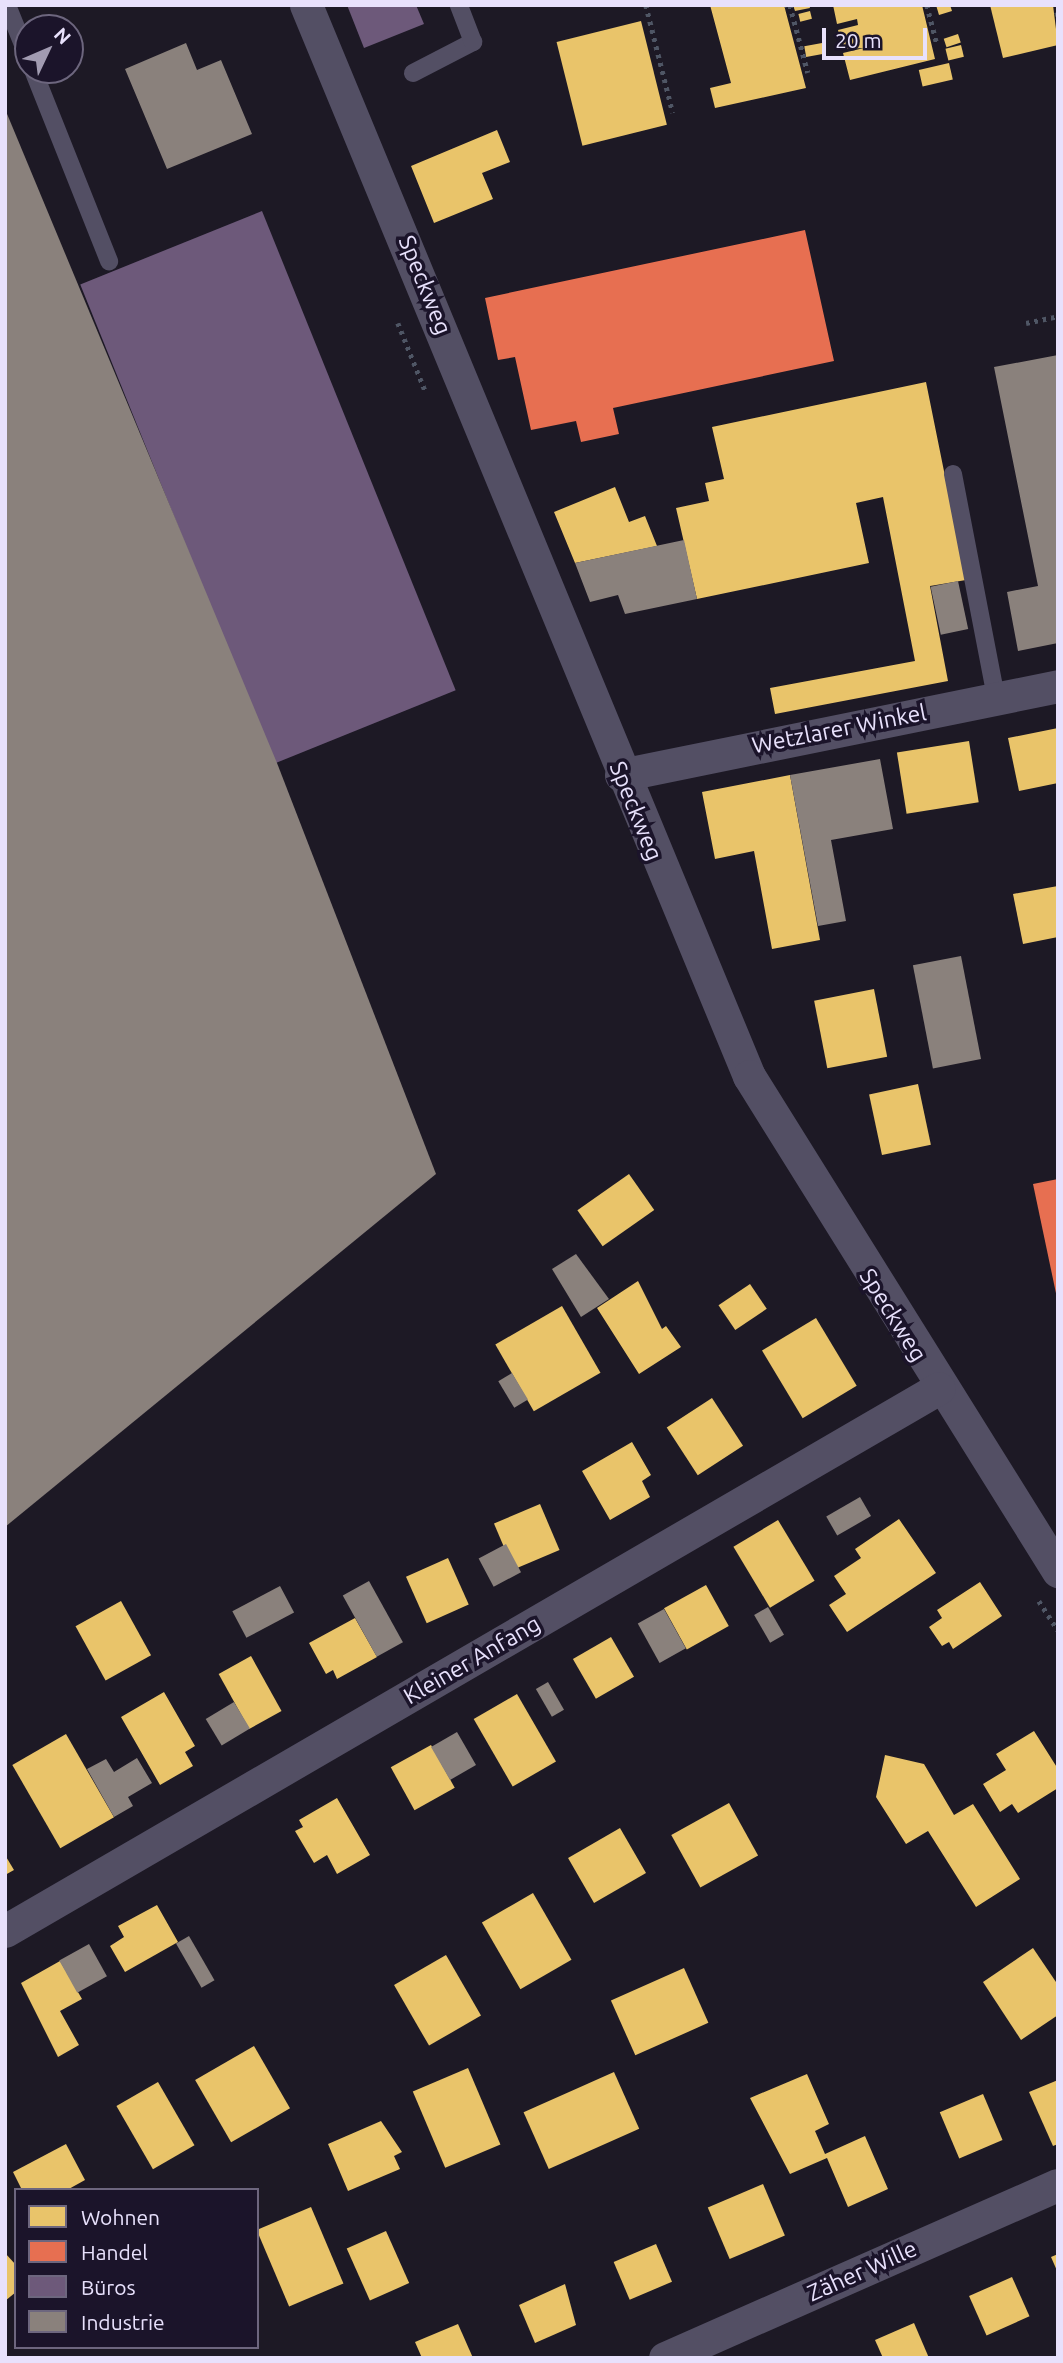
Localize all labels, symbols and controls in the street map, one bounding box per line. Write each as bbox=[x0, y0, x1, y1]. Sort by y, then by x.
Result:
north arrow bbox=[14, 14, 84, 84]
scale bar bbox=[825, 14, 930, 58]
text: N bbox=[50, 23, 76, 49]
text: 20 m bbox=[835, 28, 882, 52]
street label: Speckweg bbox=[393, 231, 457, 339]
street label: Wetzlarer Winkel bbox=[750, 699, 928, 759]
street label: Speckweg bbox=[604, 757, 668, 865]
street label: Speckweg bbox=[854, 1263, 932, 1367]
street label: Kleiner Anfang bbox=[399, 1610, 545, 1710]
legend bbox=[14, 2188, 259, 2349]
text: Wohnen bbox=[81, 2205, 160, 2229]
street label: Zäher Wille bbox=[803, 2235, 921, 2307]
text: Handel bbox=[81, 2240, 148, 2264]
text: Büros bbox=[81, 2275, 136, 2299]
text: Industrie bbox=[81, 2310, 165, 2334]

